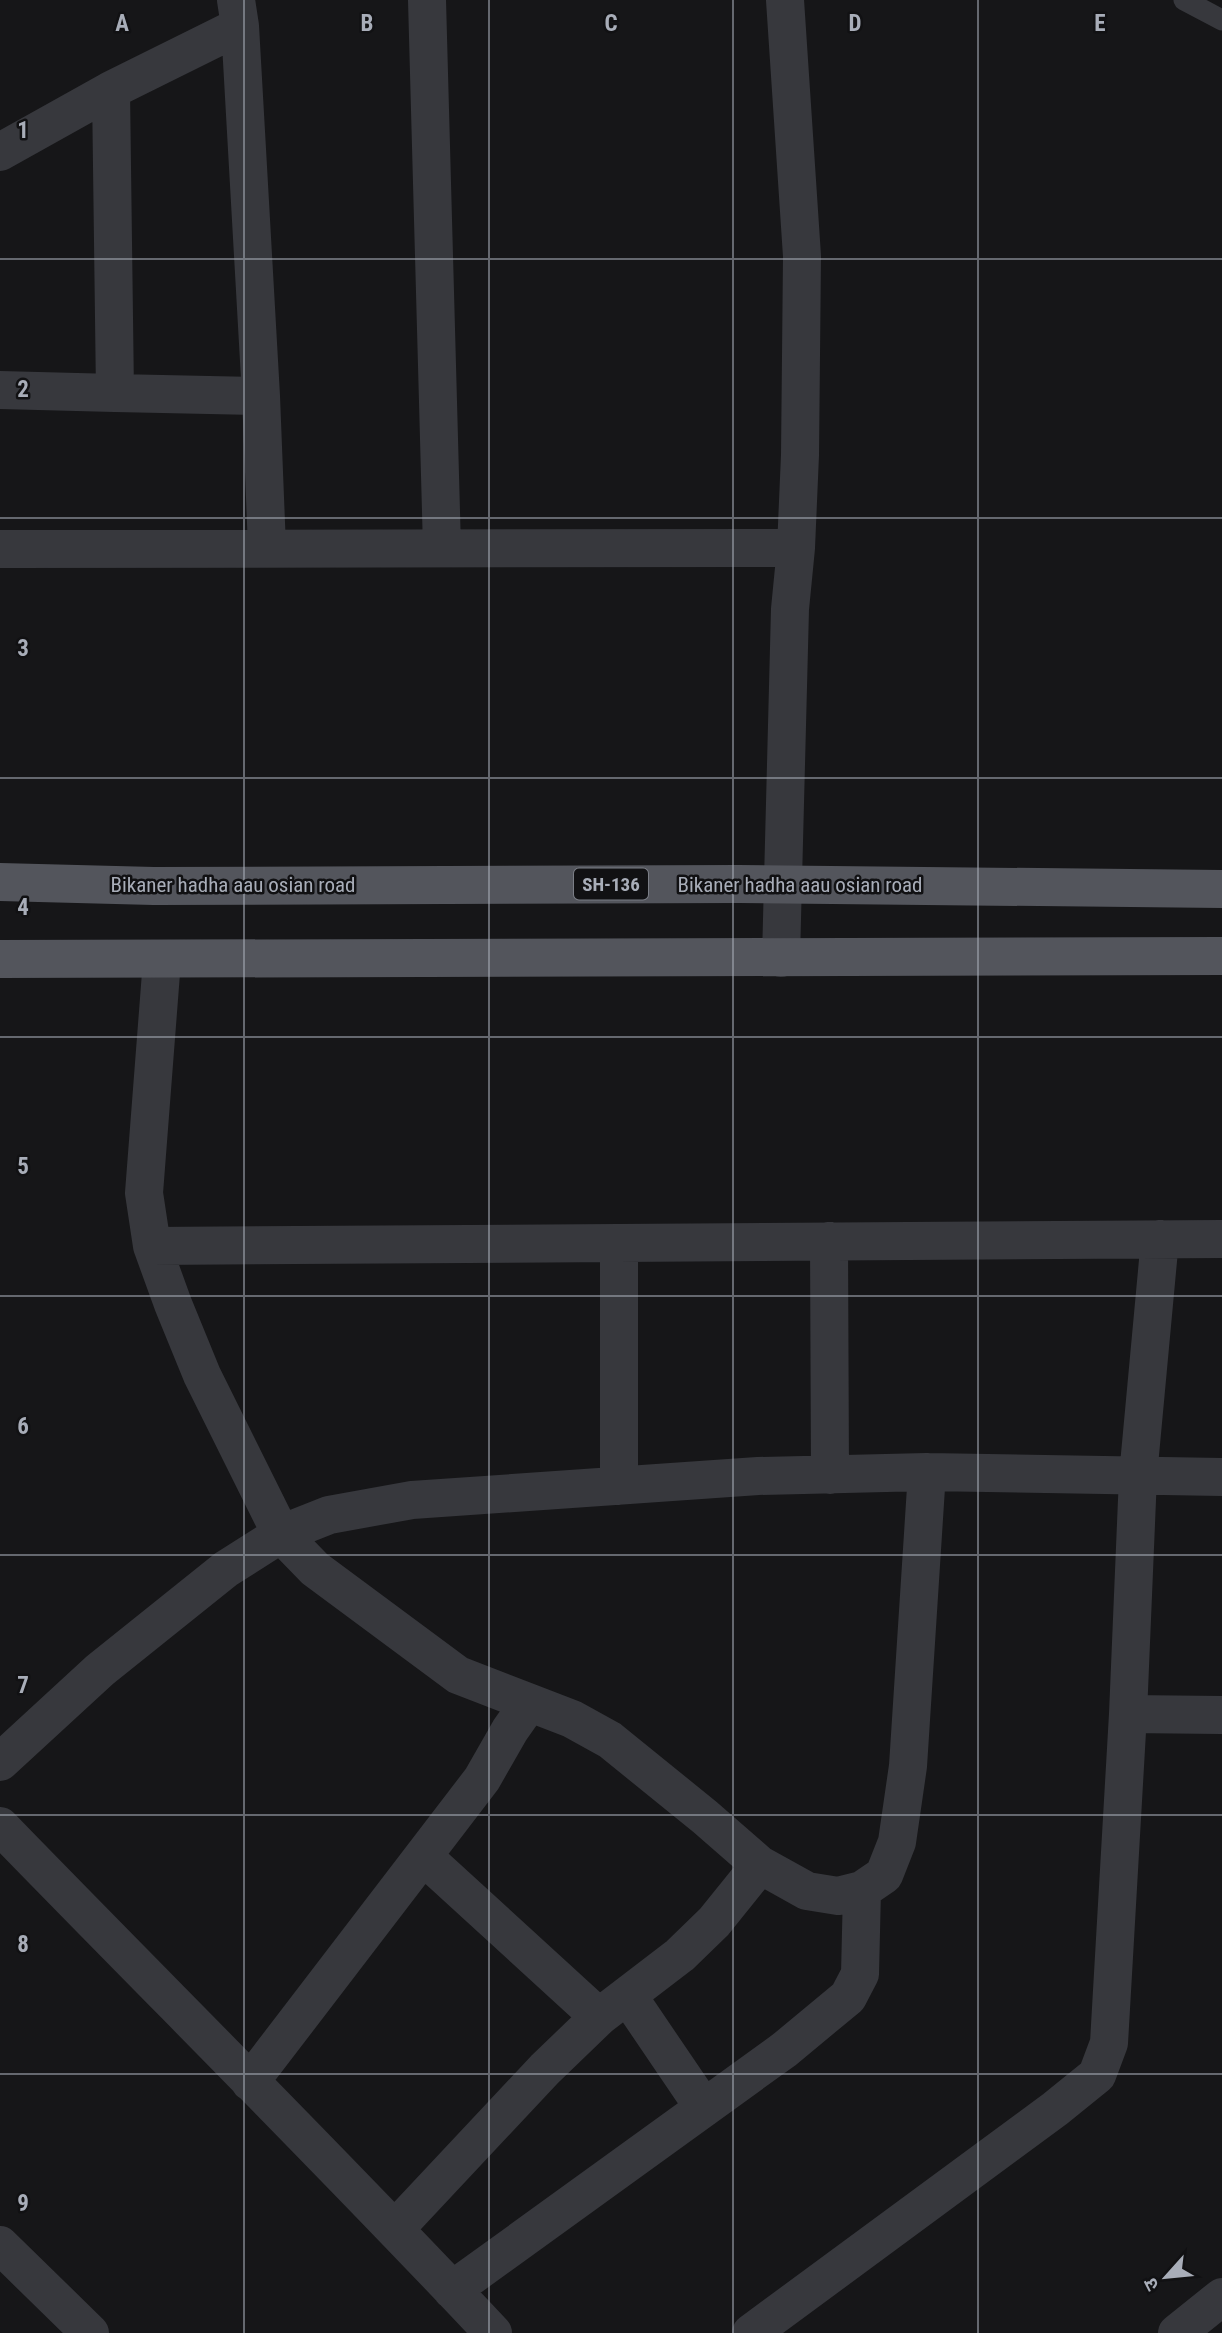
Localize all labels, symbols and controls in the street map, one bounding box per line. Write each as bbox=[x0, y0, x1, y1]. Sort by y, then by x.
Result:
text: A bbox=[115, 10, 129, 37]
text: B bbox=[361, 10, 373, 37]
text: C bbox=[604, 10, 618, 37]
text: D bbox=[849, 10, 862, 37]
text: E bbox=[1094, 10, 1106, 37]
text: 1 bbox=[17, 117, 29, 144]
text: 2 bbox=[17, 376, 29, 403]
text: 3 bbox=[17, 635, 29, 662]
road number: SH-136 bbox=[574, 869, 648, 900]
street label: Bikaner hadha aau osian road bbox=[111, 873, 355, 897]
street label: Bikaner hadha aau osian road bbox=[678, 873, 922, 897]
text: 4 bbox=[17, 894, 29, 921]
text: 5 bbox=[17, 1153, 29, 1180]
text: 6 bbox=[17, 1413, 29, 1440]
text: 7 bbox=[17, 1672, 29, 1699]
text: 8 bbox=[17, 1931, 29, 1958]
text: 9 bbox=[17, 2190, 29, 2217]
north arrow bbox=[1131, 2242, 1201, 2312]
text: उ bbox=[1138, 2274, 1164, 2295]

